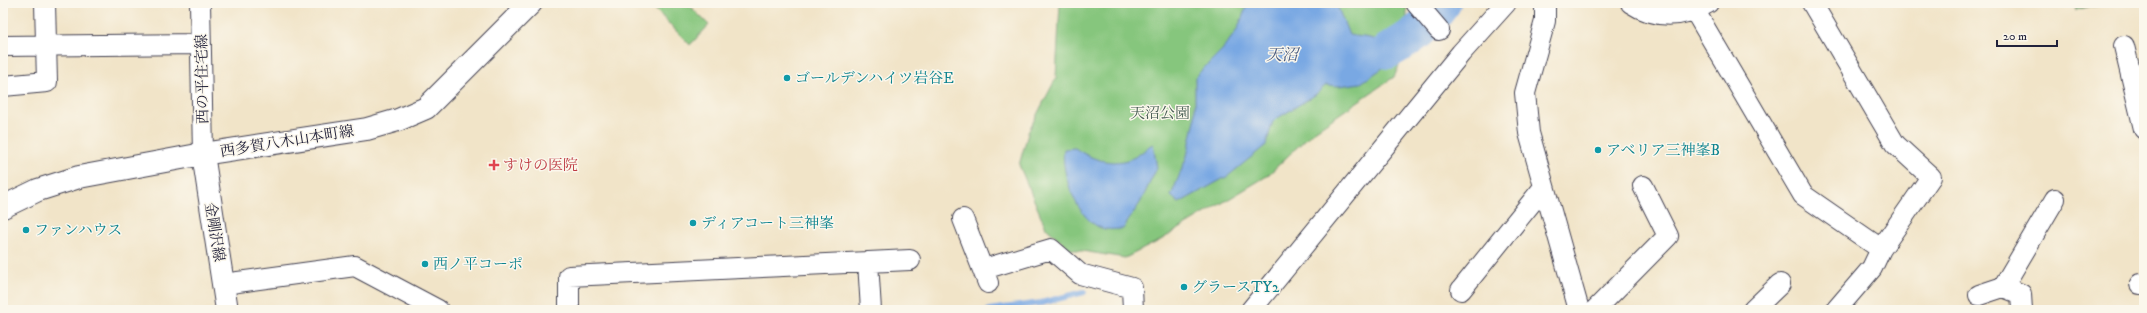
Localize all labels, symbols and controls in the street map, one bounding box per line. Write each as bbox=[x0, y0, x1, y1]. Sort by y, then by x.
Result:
scale bar bbox=[1997, 22, 2057, 48]
text: 20 m bbox=[2003, 29, 2027, 44]
street label: 西の平住宅線 bbox=[192, 34, 213, 124]
water label: 天沼 bbox=[1266, 45, 1301, 65]
place label: ゴールデンハイツ岩谷E bbox=[795, 69, 954, 88]
marker: ゴールデンハイツ岩谷E bbox=[782, 73, 792, 83]
park label: 天沼公園 bbox=[1130, 104, 1190, 123]
street label: 西多賀八木山本町線 bbox=[219, 122, 355, 161]
place label: アベリア三神峯B bbox=[1606, 141, 1720, 160]
marker: アベリア三神峯B bbox=[1593, 145, 1603, 155]
place label: すけの医院 bbox=[503, 156, 578, 175]
marker: すけの医院 bbox=[488, 159, 500, 171]
street label: 金剛沢線 bbox=[200, 201, 229, 263]
place label: ディアコート三神峯 bbox=[701, 214, 834, 233]
marker: ディアコート三神峯 bbox=[688, 218, 698, 228]
place label: ファンハウス bbox=[34, 221, 122, 240]
marker: ファンハウス bbox=[21, 225, 31, 235]
place label: 西ノ平コーポ bbox=[433, 255, 523, 274]
marker: 西ノ平コーポ bbox=[420, 259, 430, 269]
place label: グラースTY2 bbox=[1192, 278, 1280, 297]
marker: グラースTY2 bbox=[1179, 282, 1189, 292]

